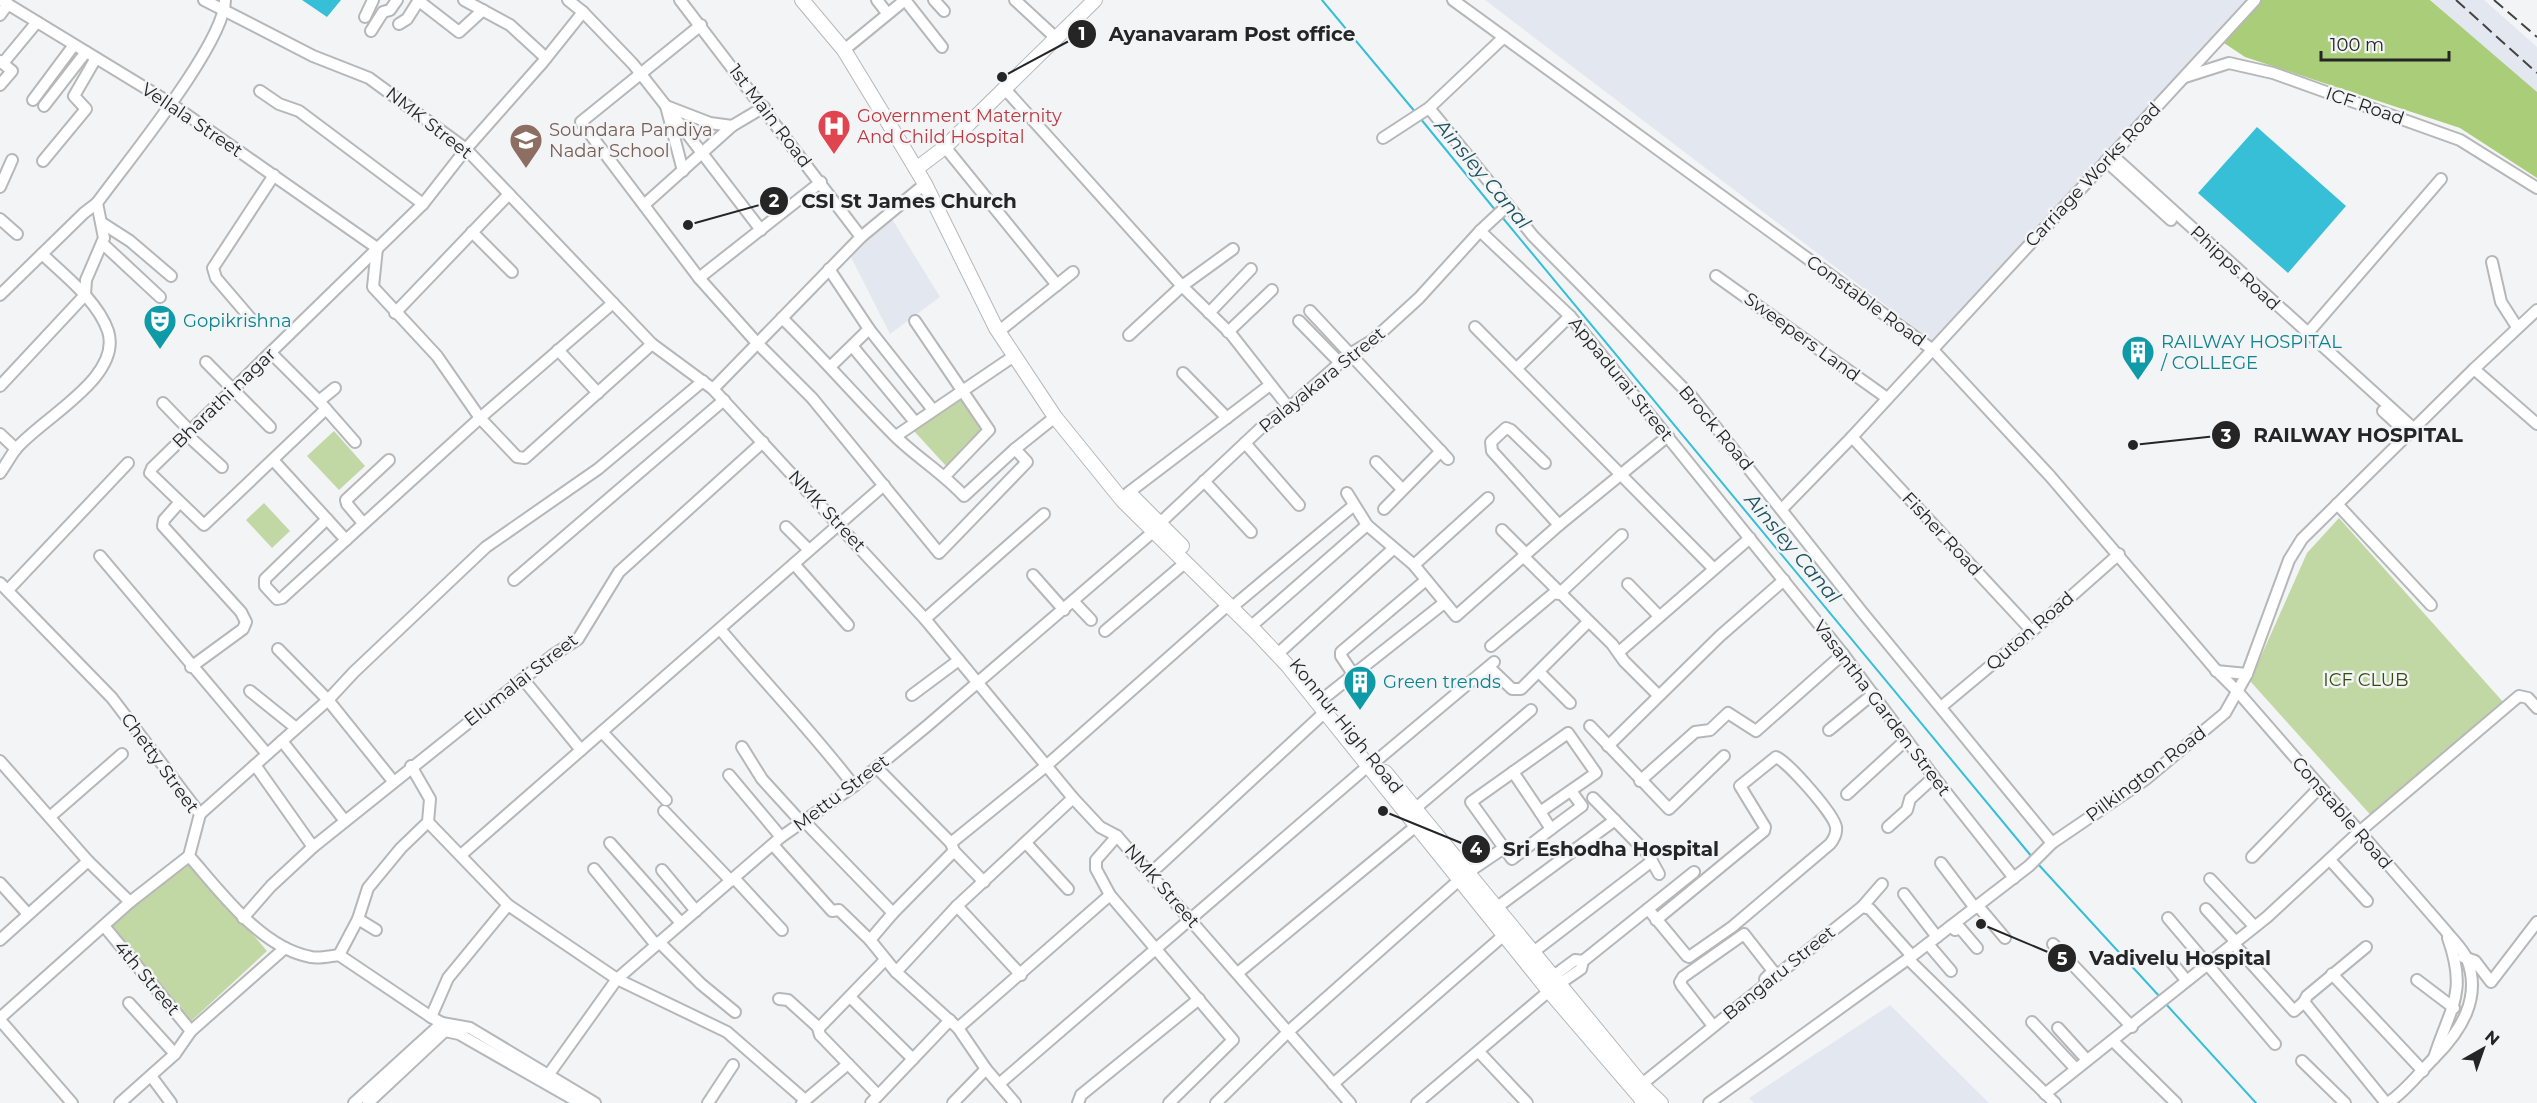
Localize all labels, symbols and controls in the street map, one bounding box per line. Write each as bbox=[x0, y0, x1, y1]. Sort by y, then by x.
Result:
callout: Ayanavaram Post office bbox=[1067, 15, 1368, 53]
text: Ayanavaram Post office bbox=[1108, 22, 1355, 46]
text: 1 bbox=[1078, 23, 1086, 45]
scale bar bbox=[2321, 24, 2448, 62]
text: 100 m bbox=[2330, 34, 2384, 56]
street label: 1st Main Road bbox=[724, 60, 816, 172]
street label: Vellala Street bbox=[137, 78, 247, 162]
street label: NMK Street bbox=[381, 82, 477, 164]
street label: ICF Road bbox=[2323, 82, 2407, 130]
street label: Carriage Works Road bbox=[2020, 98, 2166, 252]
place label: Government Maternity And Child Hospital bbox=[857, 105, 1062, 148]
hospital icon: Government Maternity And Child Hospital bbox=[816, 108, 852, 155]
water label: Ainsley Canal bbox=[1429, 113, 1536, 234]
place label: Soundara Pandiya Nadar School bbox=[549, 119, 713, 162]
school or university icon: Soundara Pandiya Nadar School bbox=[508, 122, 544, 169]
callout: CSI St James Church bbox=[759, 182, 1029, 220]
text: CSI St James Church bbox=[801, 189, 1017, 213]
text: 2 bbox=[769, 190, 780, 212]
street label: Phipps Road bbox=[2185, 221, 2285, 315]
street label: Constable Road bbox=[1802, 250, 1930, 352]
street label: Sweepers Land bbox=[1740, 288, 1864, 386]
theatre icon: Gopikrishna bbox=[142, 303, 178, 350]
place label: Gopikrishna bbox=[183, 310, 292, 332]
street label: Appadurai Street bbox=[1564, 313, 1678, 445]
street label: Palayakara Street bbox=[1255, 322, 1389, 438]
place label: RAILWAY HOSPITAL / COLLEGE bbox=[2160, 331, 2342, 374]
building icon: RAILWAY HOSPITAL / COLLEGE bbox=[2120, 334, 2156, 381]
street label: Bharathi nagar bbox=[168, 343, 280, 453]
street label: Brock Road bbox=[1674, 381, 1758, 475]
callout: RAILWAY HOSPITAL bbox=[2211, 416, 2474, 454]
text: RAILWAY HOSPITAL bbox=[2253, 423, 2463, 447]
text: 3 bbox=[2220, 425, 2232, 447]
street label: NMK Street bbox=[784, 466, 870, 556]
water label: Ainsley Canal bbox=[1739, 487, 1846, 608]
street label: Fisher Road bbox=[1897, 487, 1987, 581]
street label: Quton Road bbox=[1981, 587, 2079, 675]
street label: Vasantha Garden Street bbox=[1809, 616, 1955, 800]
street label: Elumalai Street bbox=[460, 629, 582, 731]
street label: Konnur High Road bbox=[1285, 654, 1407, 798]
building icon: Green trends bbox=[1342, 664, 1378, 711]
park label: ICF CLUB bbox=[2323, 669, 2409, 691]
place label: Green trends bbox=[1383, 671, 1501, 693]
street label: Chetty Street bbox=[116, 709, 204, 817]
street label: Pilkington Road bbox=[2082, 722, 2210, 826]
street label: Mettu Street bbox=[789, 750, 893, 836]
street label: Constable Road bbox=[2287, 752, 2397, 874]
callout: Sri Eshodha Hospital bbox=[1461, 830, 1731, 868]
text: Sri Eshodha Hospital bbox=[1503, 837, 1719, 861]
text: 4 bbox=[1470, 838, 1483, 860]
street label: NMK Street bbox=[1120, 840, 1204, 932]
street label: Bangaru Street bbox=[1719, 921, 1839, 1025]
street label: 4th Street bbox=[109, 936, 185, 1020]
callout: Vadivelu Hospital bbox=[2047, 939, 2283, 977]
text: Vadivelu Hospital bbox=[2088, 946, 2271, 970]
text: 5 bbox=[2057, 948, 2068, 970]
north arrow bbox=[2453, 1019, 2513, 1079]
text: N bbox=[2481, 1026, 2503, 1049]

